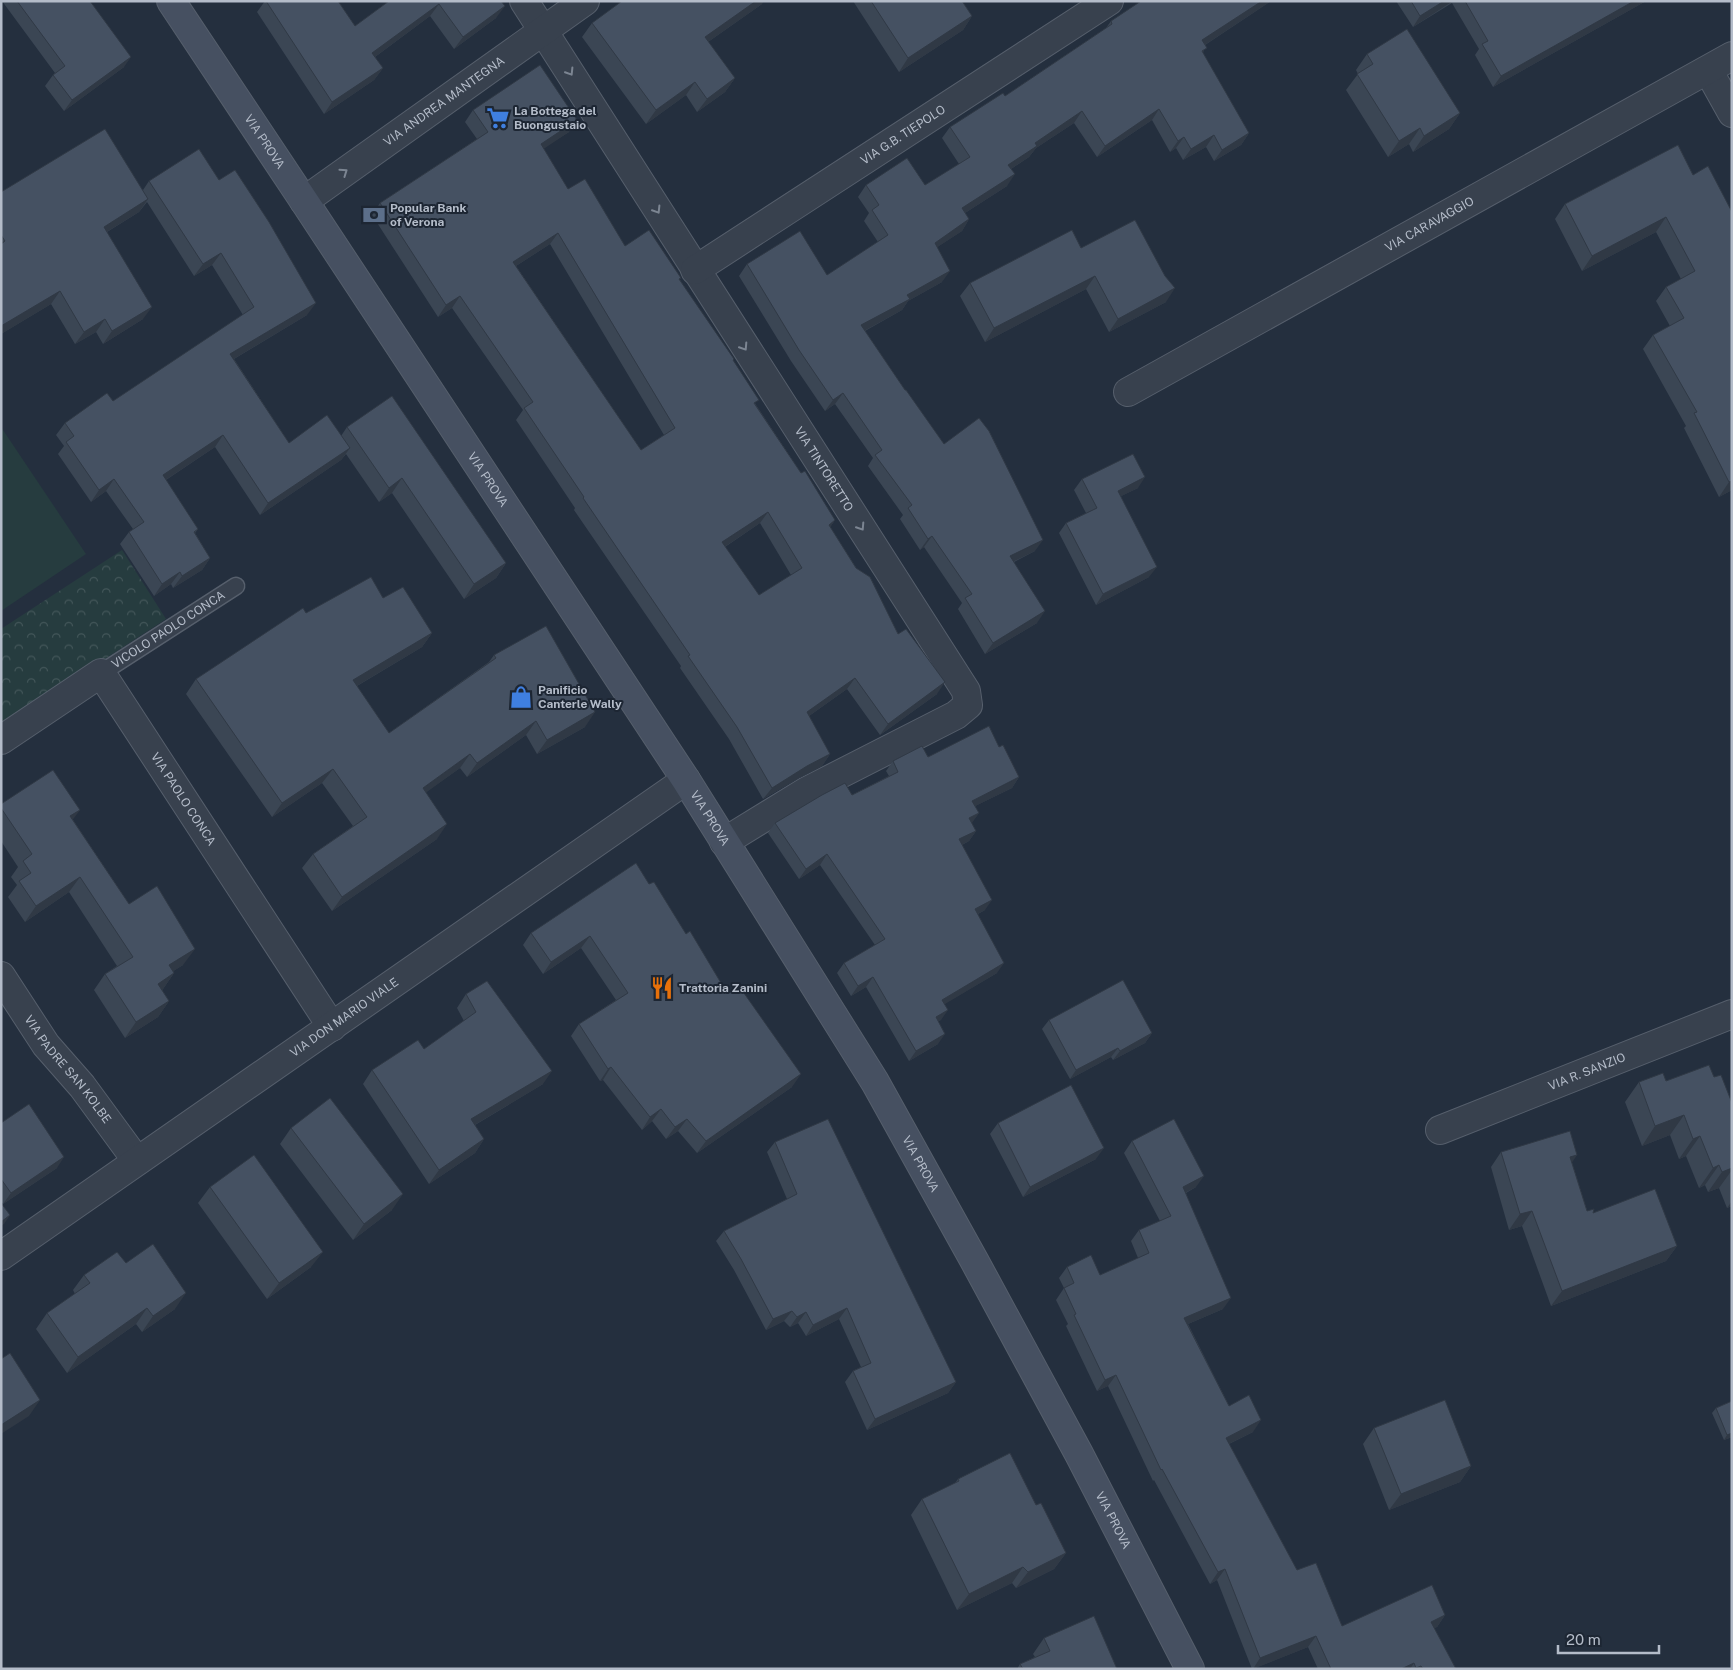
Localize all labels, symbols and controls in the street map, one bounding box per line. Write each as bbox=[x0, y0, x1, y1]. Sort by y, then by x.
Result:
street label: VIA ANDREA MANTEGNA bbox=[381, 53, 508, 149]
one-way arrow bbox=[564, 67, 573, 76]
street label: VIA G.B. TIEPOLO bbox=[858, 102, 948, 167]
place label: La Bottega del Buongustaio bbox=[514, 104, 597, 132]
supermarket icon: La Bottega del Buongustaio bbox=[485, 105, 511, 131]
street label: VIA PROVA bbox=[241, 112, 288, 172]
one-way arrow bbox=[338, 170, 347, 178]
street label: VIA CARAVAGGIO bbox=[1383, 194, 1477, 255]
place label: Popular Bank of Verona bbox=[390, 201, 466, 229]
bank icon: Popular Bank of Verona bbox=[361, 202, 387, 228]
one-way arrow bbox=[651, 204, 660, 213]
one-way arrow bbox=[738, 341, 748, 350]
street label: VIA TINTORETTO bbox=[792, 424, 856, 514]
street label: VIA PROVA bbox=[465, 450, 511, 510]
one-way arrow bbox=[854, 522, 864, 531]
street label: VICOLO PAOLO CONCA bbox=[109, 588, 228, 671]
place label: Panificio Canterle Wally bbox=[538, 683, 622, 711]
shop icon: Panificio Canterle Wally bbox=[508, 684, 534, 710]
street label: VIA PAOLO CONCA bbox=[148, 750, 219, 849]
street label: VIA PROVA bbox=[687, 788, 733, 849]
street label: VIA DON MARIO VIALE bbox=[287, 975, 401, 1060]
restaurant icon: Trattoria Zanini bbox=[649, 975, 675, 1001]
place label: Trattoria Zanini bbox=[679, 981, 767, 995]
street label: VIA PADRE SAN KOLBE bbox=[22, 1013, 114, 1126]
street label: VIA R. SANZIO bbox=[1546, 1050, 1628, 1093]
street label: VIA PROVA bbox=[899, 1133, 942, 1195]
street label: VIA PROVA bbox=[1093, 1489, 1134, 1552]
scale bar bbox=[1558, 1622, 1659, 1654]
text: 20 m bbox=[1566, 1631, 1601, 1648]

